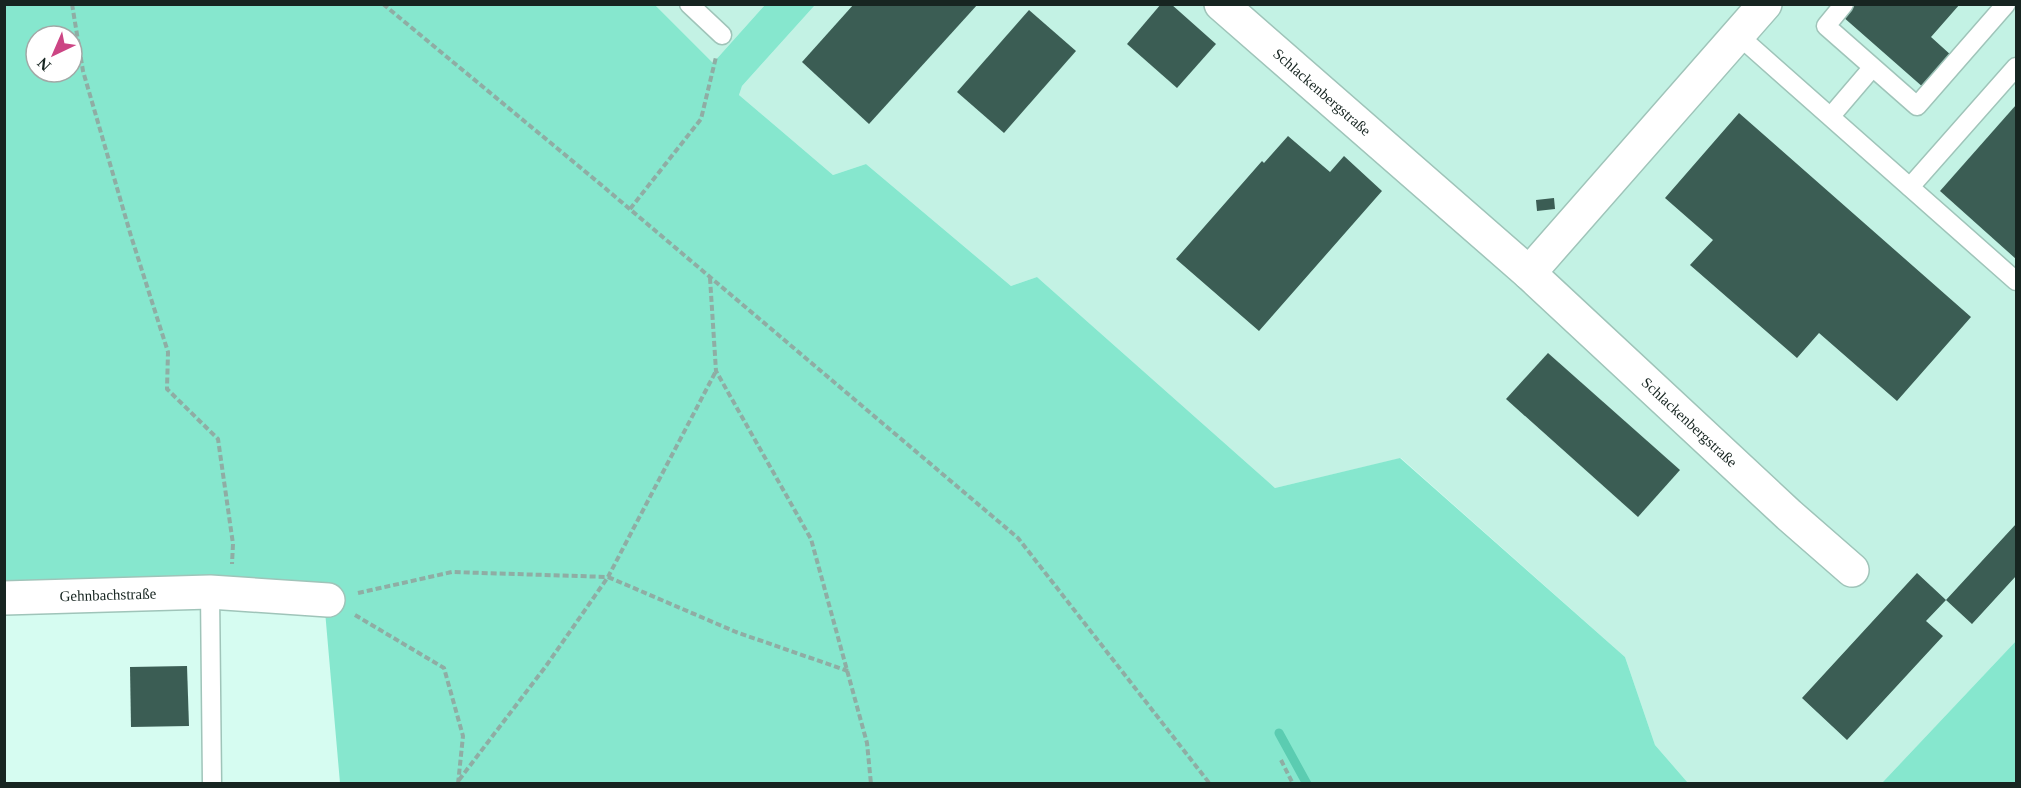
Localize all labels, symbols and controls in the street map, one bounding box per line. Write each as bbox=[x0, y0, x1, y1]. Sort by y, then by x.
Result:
north arrow bbox=[24, 24, 84, 84]
street label: Schlackenbergstraße bbox=[1270, 45, 1374, 139]
text: N bbox=[34, 54, 54, 75]
street label: Schlackenbergstraße bbox=[1639, 374, 1740, 471]
street label: Gehnbachstraße bbox=[59, 586, 157, 604]

